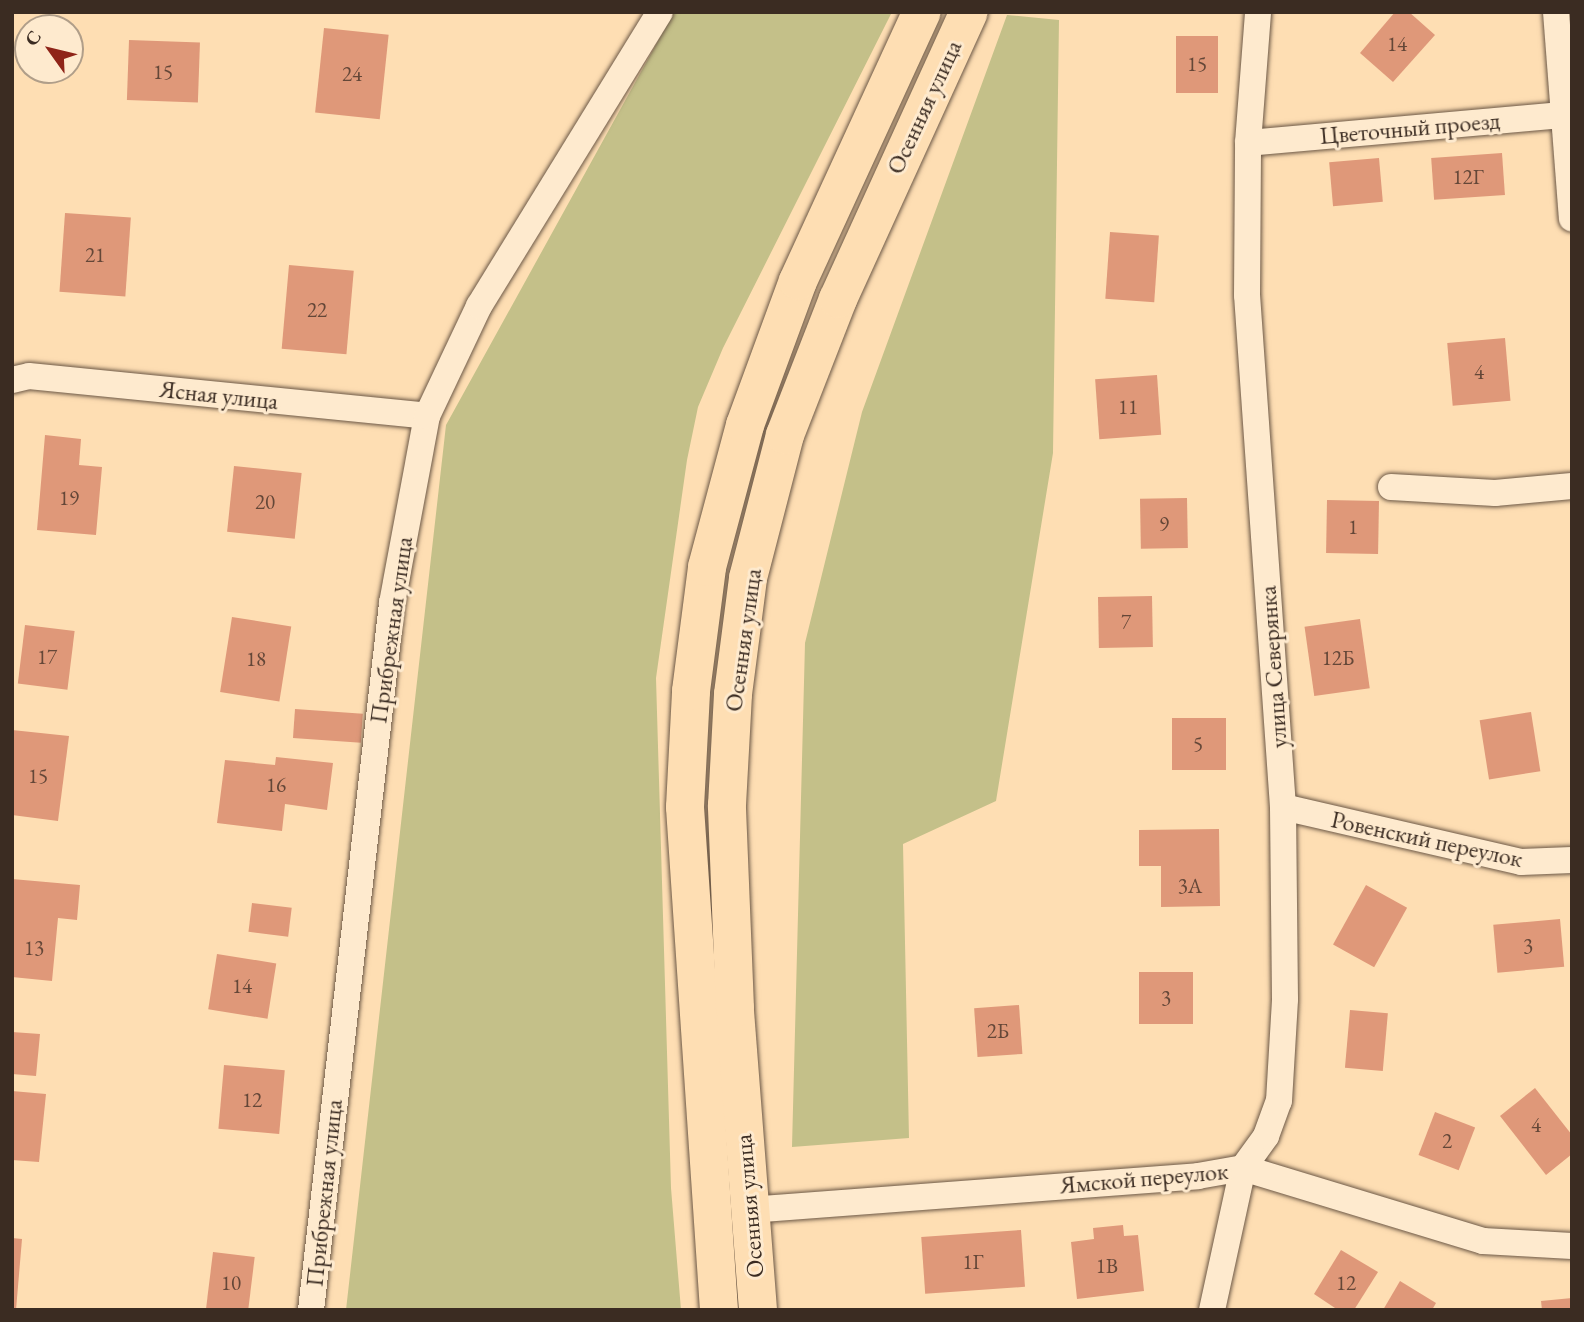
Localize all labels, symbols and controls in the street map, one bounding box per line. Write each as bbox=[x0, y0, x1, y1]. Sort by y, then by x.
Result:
north arrow bbox=[14, 14, 84, 84]
text: С bbox=[19, 26, 47, 51]
house number: 14 bbox=[1387, 31, 1407, 57]
street label: Осенняя улица bbox=[880, 36, 968, 178]
house number: 15 bbox=[1187, 51, 1207, 77]
house number: 15 bbox=[153, 59, 173, 85]
house number: 24 bbox=[342, 61, 362, 87]
street label: Цветочный проезд bbox=[1319, 106, 1501, 150]
house number: 12Г bbox=[1452, 164, 1484, 190]
house number: 21 bbox=[85, 242, 105, 268]
house number: 22 bbox=[307, 297, 327, 323]
house number: 4 bbox=[1474, 359, 1484, 385]
street label: Ясная улица bbox=[158, 374, 280, 416]
house number: 11 bbox=[1118, 394, 1138, 420]
house number: 19 bbox=[59, 485, 79, 511]
house number: 20 bbox=[255, 489, 275, 515]
house number: 9 bbox=[1159, 511, 1169, 537]
house number: 1 bbox=[1348, 514, 1358, 540]
street label: Прибрежная улица bbox=[364, 535, 418, 725]
street label: Осенняя улица bbox=[719, 567, 767, 713]
street label: улица Северянка bbox=[1253, 585, 1293, 749]
house number: 7 bbox=[1121, 609, 1131, 635]
house number: 17 bbox=[37, 644, 57, 670]
house number: 12Б bbox=[1322, 645, 1354, 671]
house number: 18 bbox=[246, 646, 266, 672]
house number: 5 bbox=[1193, 731, 1203, 757]
house number: 15 bbox=[28, 763, 48, 789]
house number: 16 bbox=[266, 772, 286, 798]
street label: Ровенский переулок bbox=[1329, 805, 1525, 873]
house number: 3А bbox=[1178, 873, 1202, 899]
house number: 3 bbox=[1523, 933, 1533, 959]
house number: 13 bbox=[24, 935, 44, 961]
house number: 14 bbox=[232, 973, 252, 999]
house number: 3 bbox=[1161, 985, 1171, 1011]
house number: 2Б bbox=[987, 1018, 1009, 1044]
house number: 12 bbox=[242, 1087, 262, 1113]
street label: Прибрежная улица bbox=[300, 1098, 348, 1288]
house number: 4 bbox=[1531, 1112, 1541, 1138]
house number: 2 bbox=[1442, 1128, 1452, 1154]
street label: Осенняя улица bbox=[728, 1133, 770, 1279]
street label: Ямской переулок bbox=[1059, 1156, 1229, 1200]
house number: 1Г bbox=[963, 1249, 983, 1275]
house number: 1В bbox=[1096, 1253, 1118, 1279]
house number: 10 bbox=[221, 1270, 241, 1296]
house number: 12 bbox=[1336, 1270, 1356, 1296]

